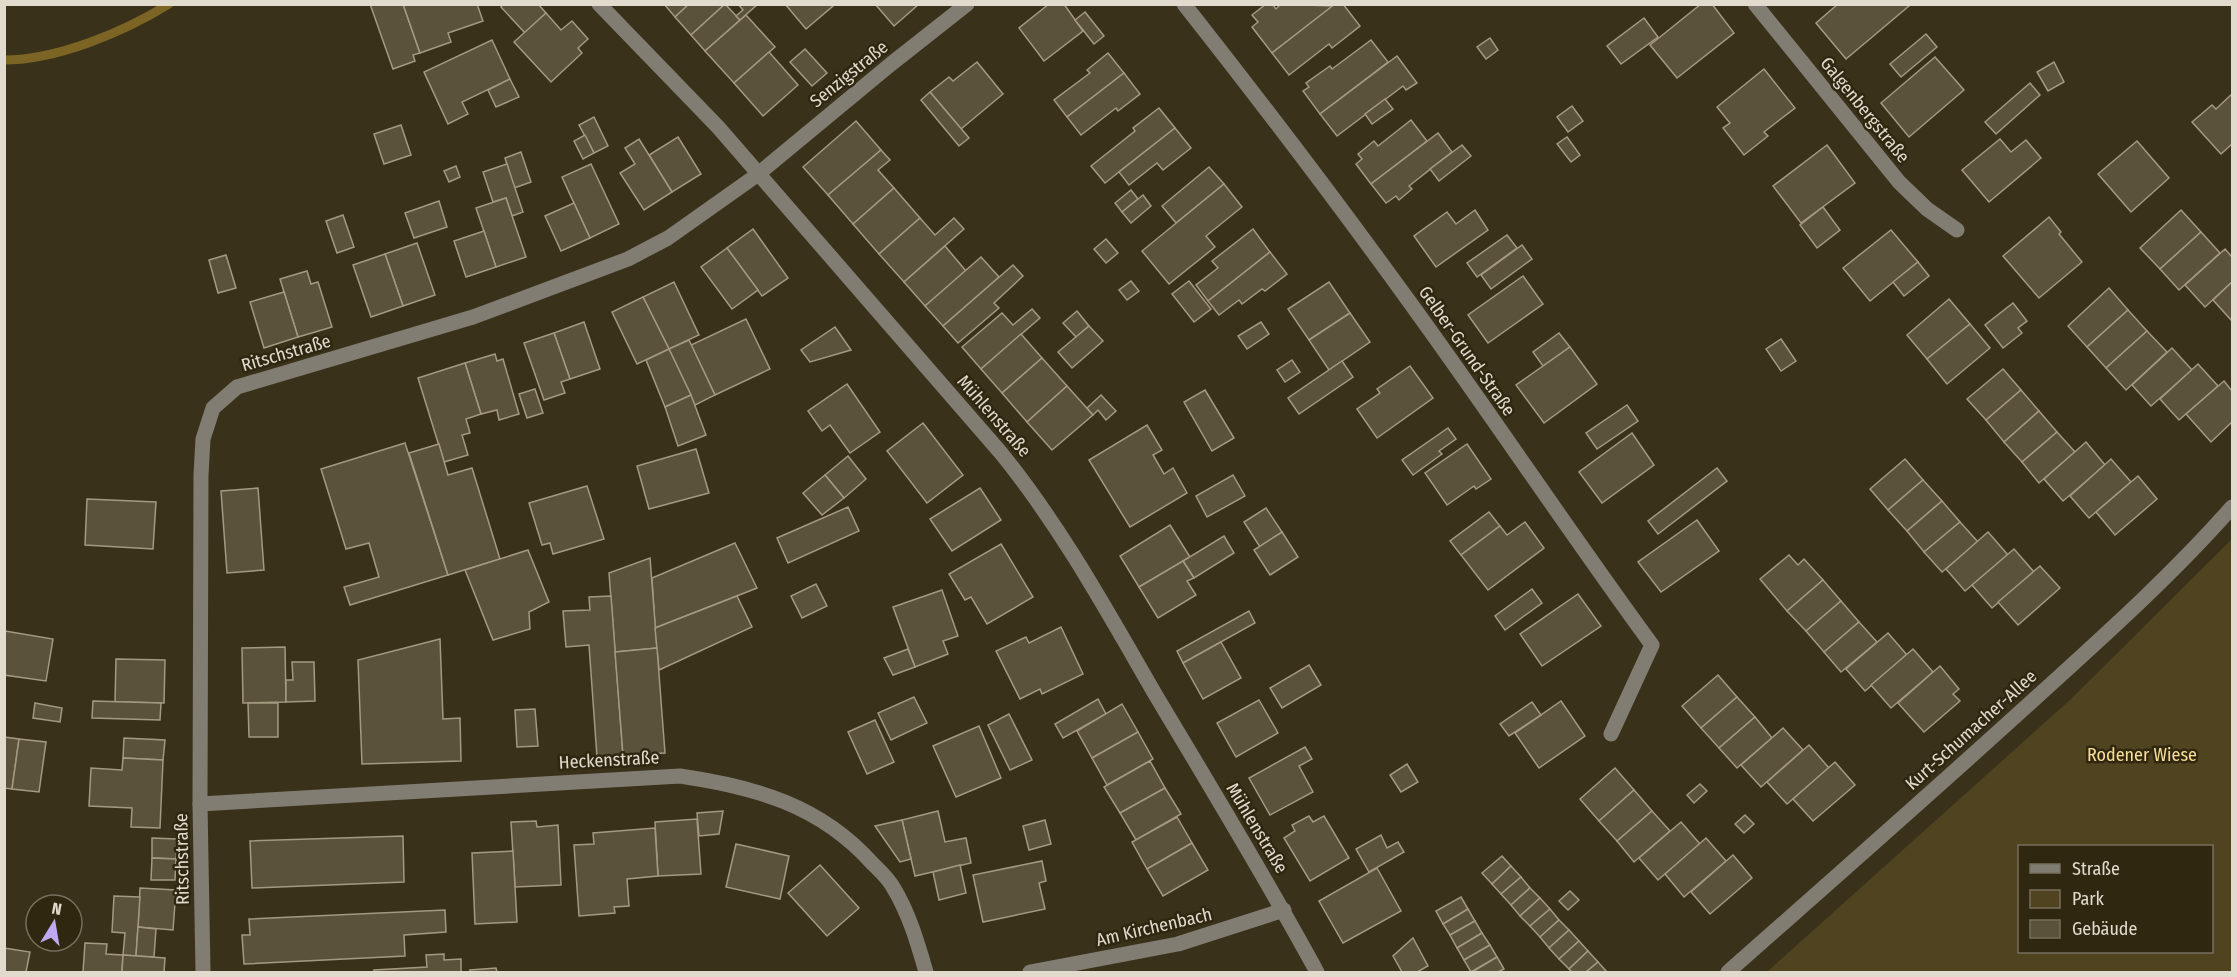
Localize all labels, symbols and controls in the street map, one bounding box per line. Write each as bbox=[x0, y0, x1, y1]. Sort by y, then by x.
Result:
street label: Senzigstraße bbox=[806, 36, 892, 112]
street label: Galgenbergstraße bbox=[1816, 53, 1914, 167]
street label: Gelber-Grund-Straße bbox=[1414, 282, 1520, 420]
street label: Ritschstraße bbox=[239, 330, 333, 376]
street label: Mühlenstraße bbox=[952, 371, 1036, 462]
street label: Kurt-Schumacher-Allee bbox=[1901, 665, 2041, 795]
park label: Rodener Wiese bbox=[2087, 744, 2197, 766]
street label: Heckenstraße bbox=[558, 746, 660, 774]
street label: Mühlenstraße bbox=[1221, 779, 1293, 877]
street label: Ritschstraße bbox=[170, 813, 194, 905]
legend bbox=[2018, 845, 2213, 953]
text: Straße bbox=[2072, 858, 2120, 880]
text: Park bbox=[2072, 888, 2105, 910]
north arrow bbox=[24, 893, 84, 953]
text: N bbox=[50, 899, 63, 919]
street label: Am Kirchenbach bbox=[1094, 903, 1214, 951]
text: Gebäude bbox=[2072, 918, 2138, 940]

